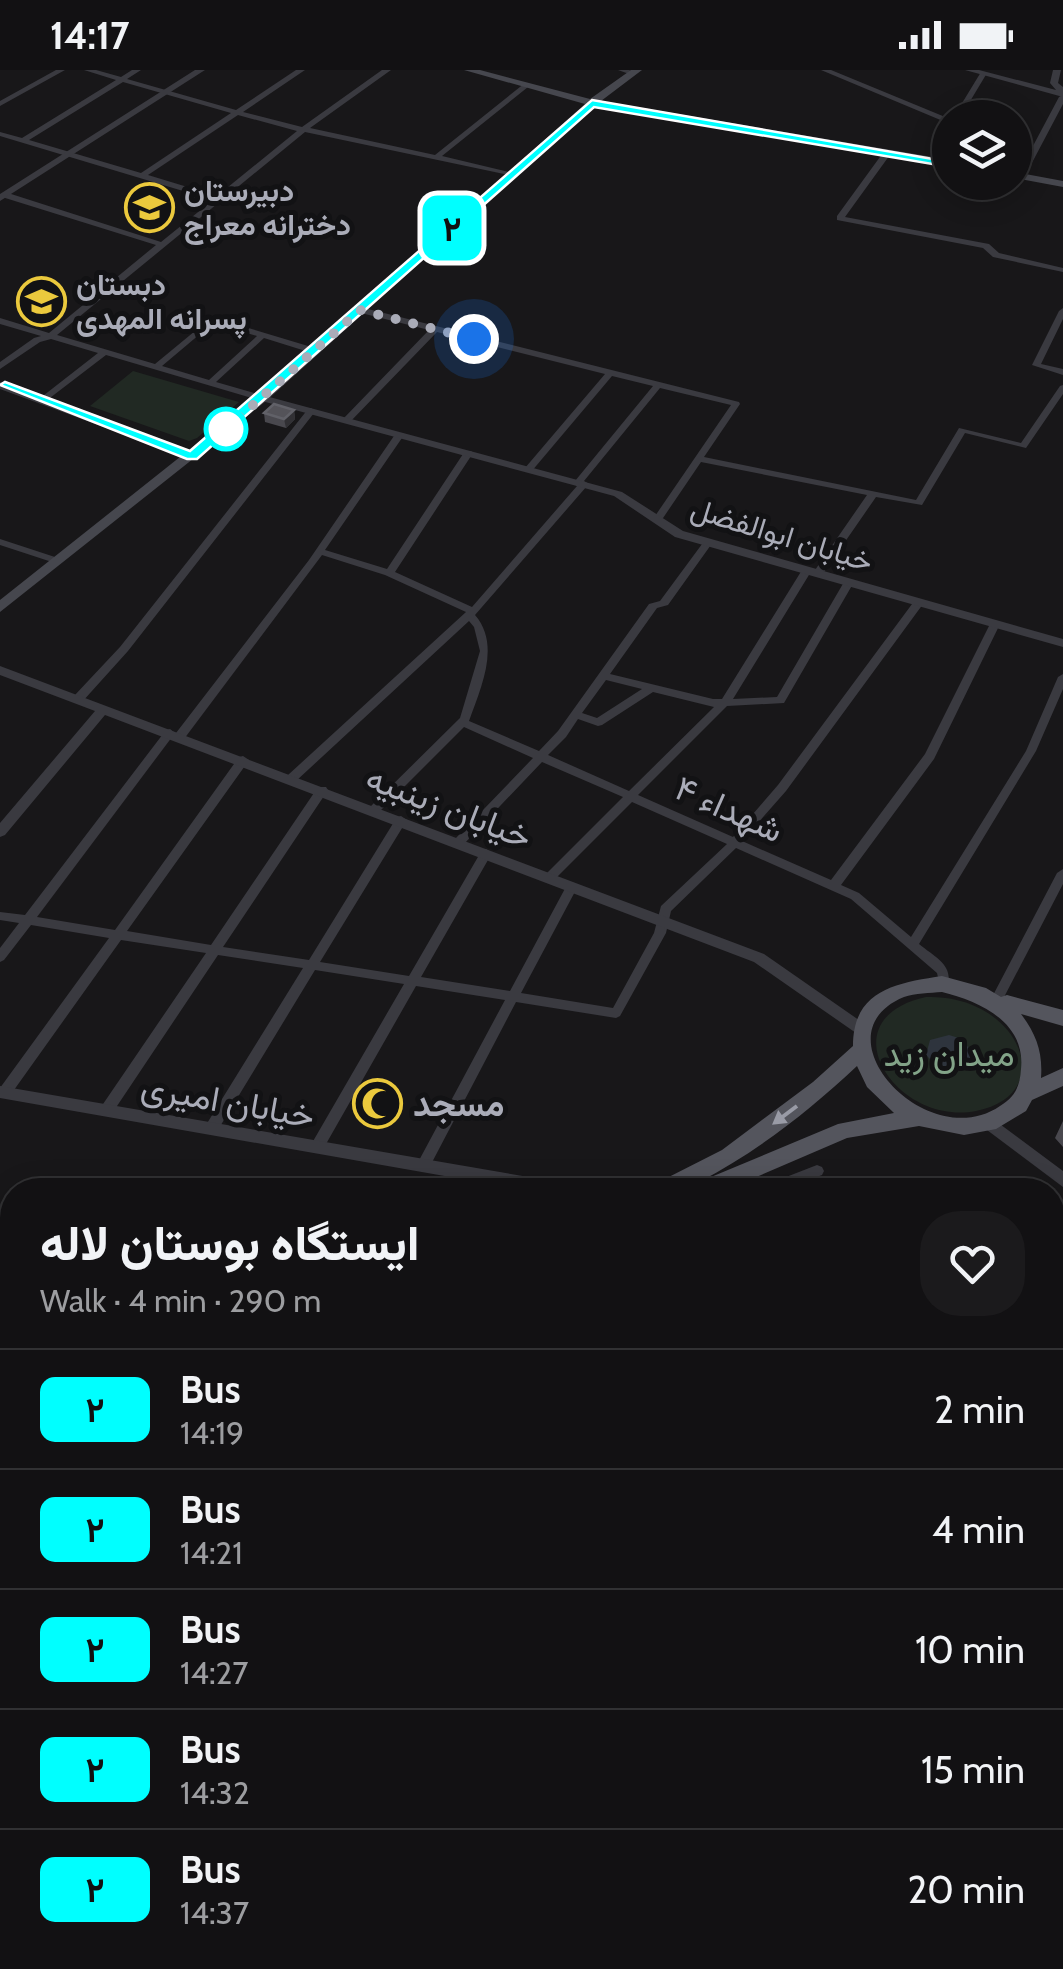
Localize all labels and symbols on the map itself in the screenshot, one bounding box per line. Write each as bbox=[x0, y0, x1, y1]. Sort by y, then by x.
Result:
place label: دبیرستان دخترانه معراج bbox=[184, 172, 351, 245]
school or university icon: دبیرستان دخترانه معراج bbox=[123, 182, 175, 234]
line badge: ۲ bbox=[420, 196, 484, 260]
place label: دبستان پسرانه المهدی bbox=[76, 266, 247, 339]
school or university icon: دبستان پسرانه المهدی bbox=[15, 276, 67, 328]
your location bbox=[449, 314, 499, 364]
unlabelled marker bbox=[205, 408, 247, 450]
street label: خیابان ابوالفضل bbox=[687, 489, 878, 580]
street label: خیابان زینبیه bbox=[360, 755, 538, 859]
street label: شهداء ۴ bbox=[668, 766, 790, 852]
park label: میدان زید bbox=[883, 1032, 1015, 1076]
street label: خیابان امیری bbox=[138, 1064, 318, 1138]
mosque icon: مسجد bbox=[352, 1078, 404, 1130]
place label: مسجد bbox=[413, 1082, 504, 1125]
one-way arrow bbox=[772, 1104, 798, 1124]

